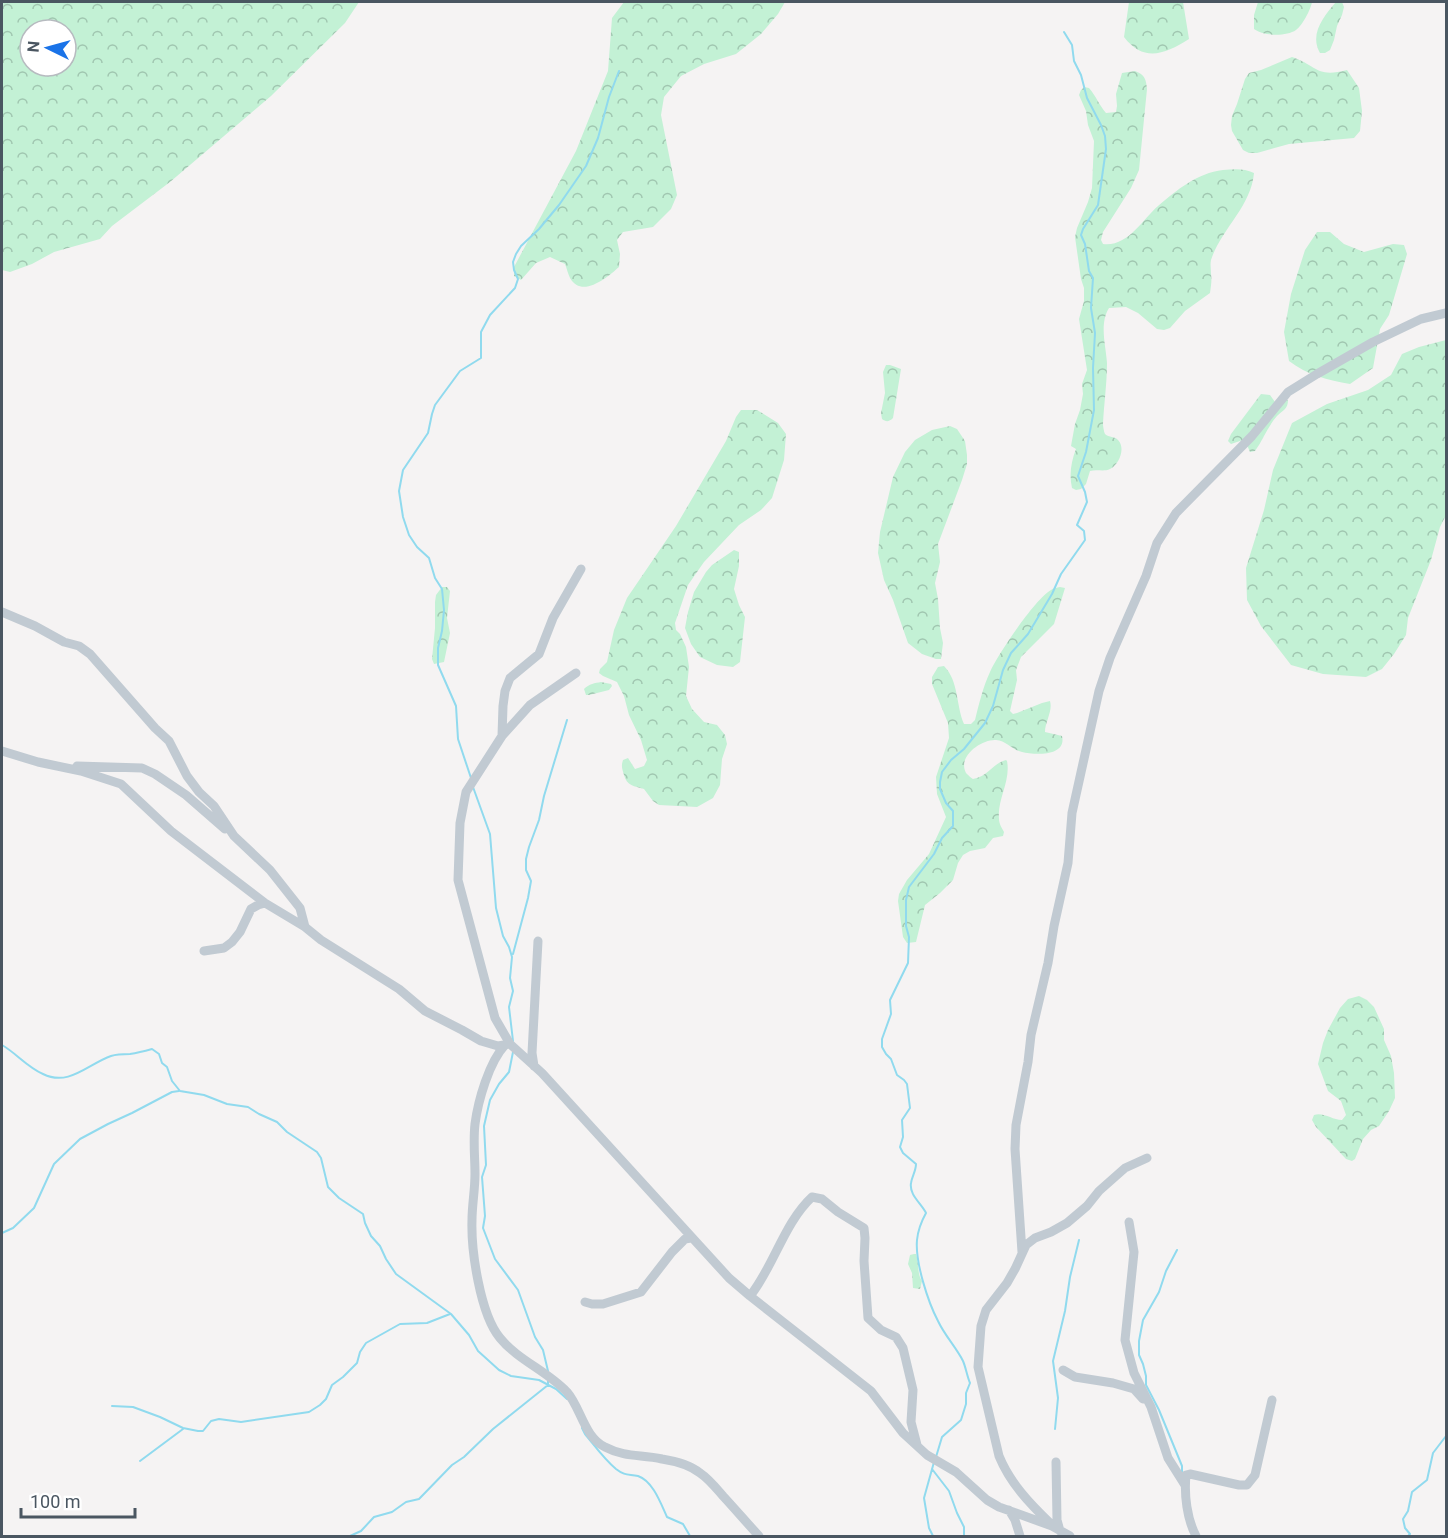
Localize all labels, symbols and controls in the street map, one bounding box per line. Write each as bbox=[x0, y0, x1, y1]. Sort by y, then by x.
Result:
north arrow bbox=[18, 18, 78, 78]
text: N bbox=[24, 40, 44, 53]
scale bar bbox=[21, 1481, 135, 1519]
text: 100 m bbox=[30, 1491, 81, 1512]

